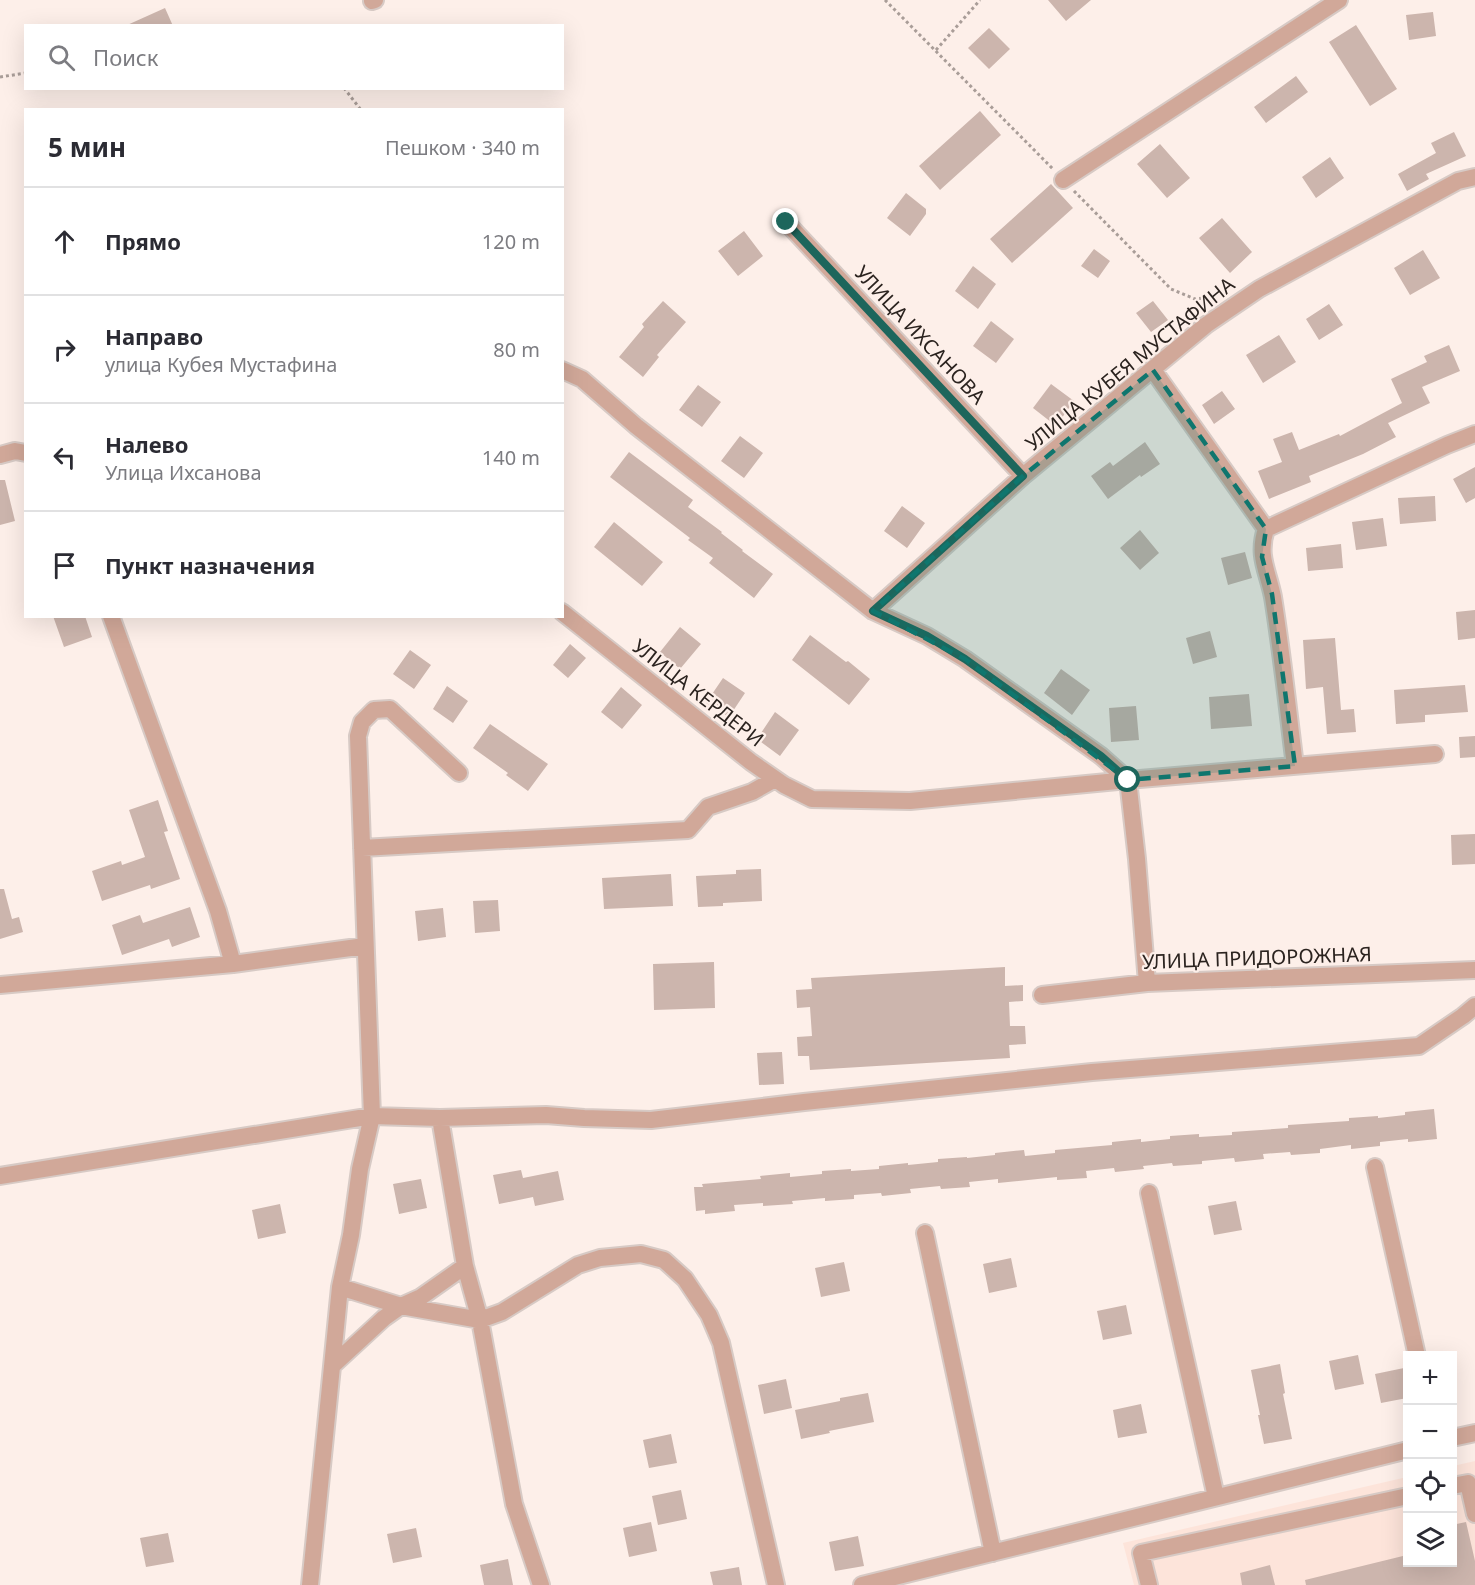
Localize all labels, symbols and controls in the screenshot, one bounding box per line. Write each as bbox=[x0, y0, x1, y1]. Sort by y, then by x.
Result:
search box bbox=[24, 24, 564, 90]
icon: search bbox=[45, 41, 78, 74]
text: Поиск bbox=[93, 42, 158, 72]
text: 5 мин bbox=[48, 129, 126, 165]
text: Пешком · 340 m bbox=[385, 134, 540, 161]
route end bbox=[772, 208, 798, 234]
icon: ahead bbox=[48, 225, 81, 258]
text: Прямо bbox=[105, 226, 181, 256]
text: 120 m bbox=[482, 228, 540, 255]
street label: УЛИЦА ИХСАНОВА bbox=[849, 260, 992, 410]
street label: УЛИЦА КУБЕЯ МУСТАФИНА bbox=[1019, 271, 1240, 457]
text: Направо bbox=[105, 321, 203, 351]
icon: right bbox=[48, 333, 81, 366]
text: 80 m bbox=[493, 336, 540, 363]
text: улица Кубея Мустафина bbox=[105, 351, 337, 378]
text: Налево bbox=[105, 429, 188, 459]
icon: left bbox=[48, 441, 81, 474]
text: 140 m bbox=[482, 444, 540, 471]
text: Улица Ихсанова bbox=[105, 459, 262, 486]
icon: arrive bbox=[48, 549, 81, 582]
text: Пункт назначения bbox=[105, 550, 315, 580]
street label: УЛИЦА КЕРДЕРИ bbox=[627, 633, 770, 752]
route start bbox=[1114, 766, 1140, 792]
street label: УЛИЦА ПРИДОРОЖНАЯ bbox=[1142, 940, 1372, 975]
map controls bbox=[1403, 1351, 1457, 1567]
button: + bbox=[1403, 1351, 1457, 1405]
button: − bbox=[1403, 1405, 1457, 1459]
button: locate bbox=[1403, 1459, 1457, 1513]
button: layers bbox=[1403, 1513, 1457, 1567]

